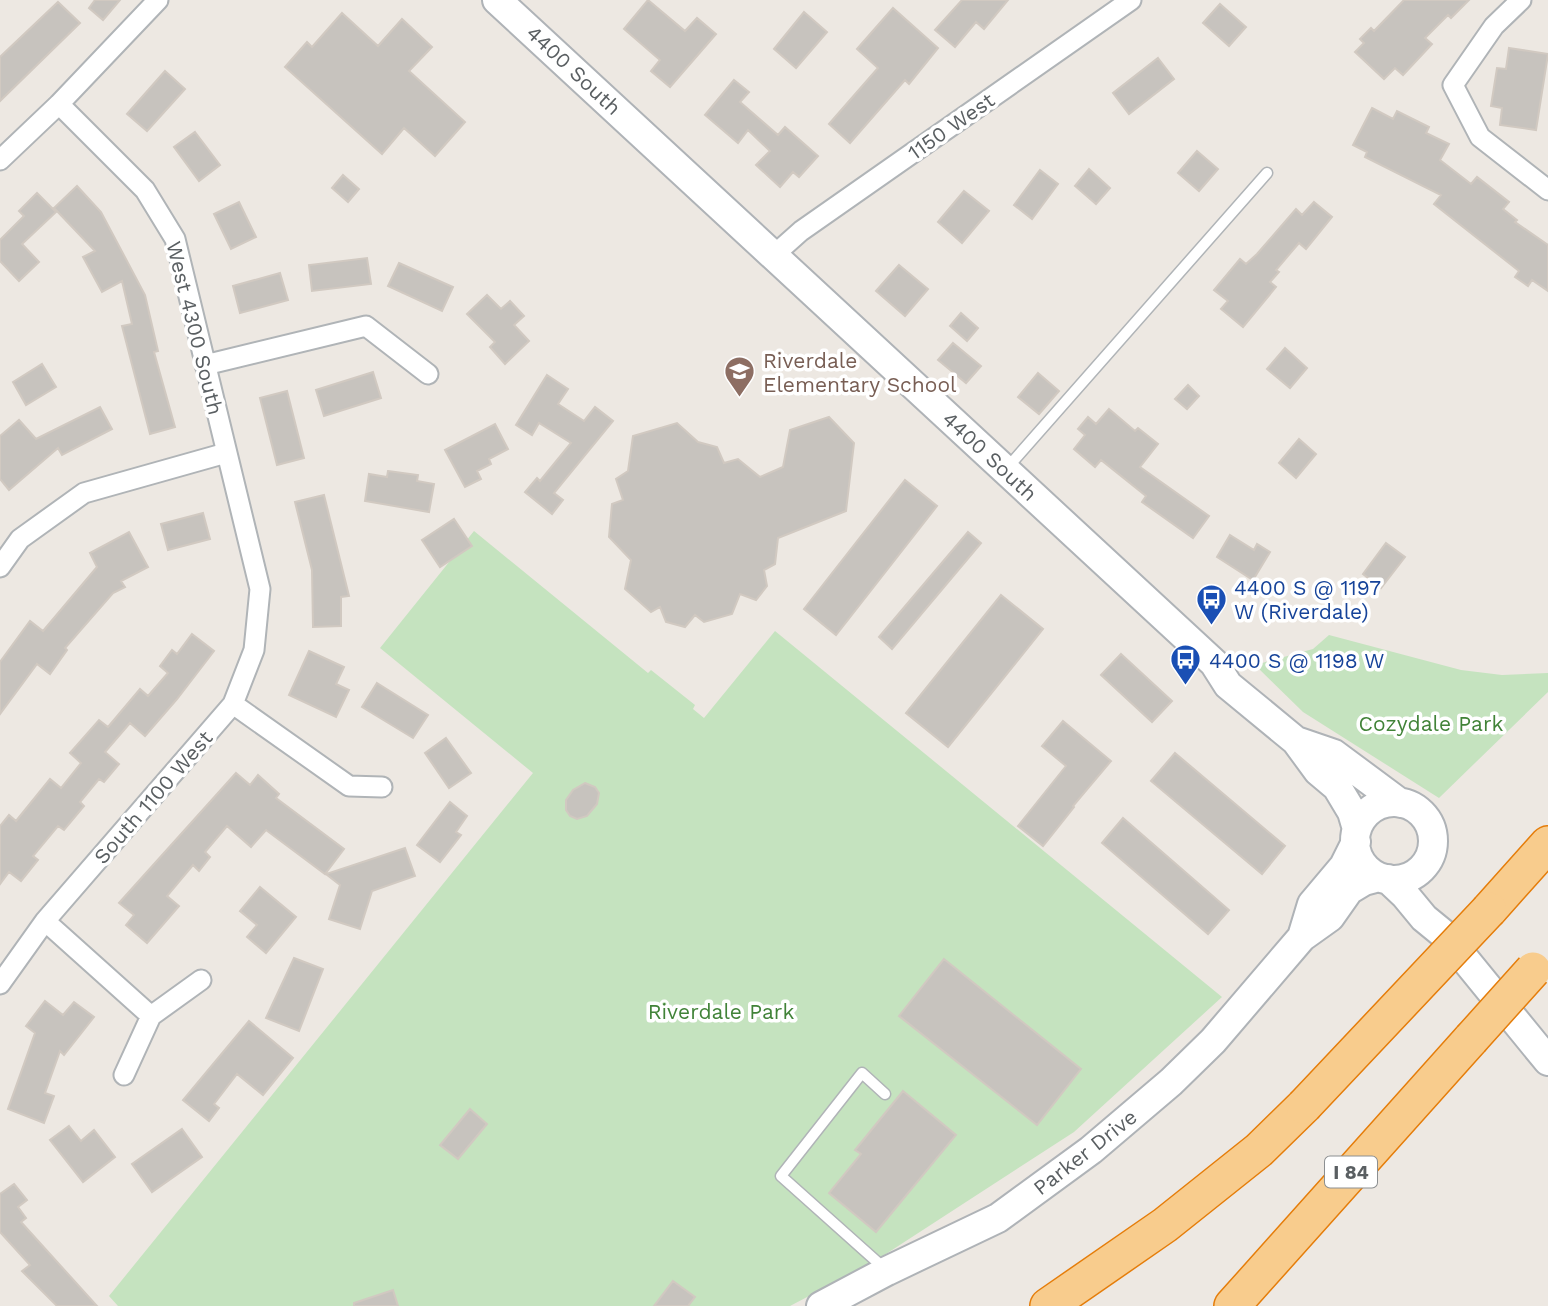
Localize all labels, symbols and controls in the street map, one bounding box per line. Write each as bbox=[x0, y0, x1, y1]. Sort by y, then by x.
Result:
street label: 4400 South bbox=[522, 20, 626, 120]
street label: 1150 West bbox=[903, 87, 999, 165]
street label: West 4300 South bbox=[161, 239, 229, 417]
place label: Riverdale Elementary School bbox=[763, 348, 957, 397]
school or university icon: Riverdale Elementary School bbox=[723, 355, 757, 399]
street label: 4400 South bbox=[938, 406, 1042, 506]
place label: 4400 S @ 1197 W (Riverdale) bbox=[1234, 575, 1381, 624]
bus stop icon: 4400 S @ 1197 W (Riverdale) bbox=[1194, 582, 1228, 626]
bus stop icon: 4400 S @ 1198 W bbox=[1169, 643, 1203, 687]
place label: 4400 S @ 1198 W bbox=[1209, 648, 1385, 673]
park label: Cozydale Park bbox=[1359, 711, 1503, 736]
street label: South 1100 West bbox=[88, 725, 218, 869]
park label: Riverdale Park bbox=[648, 999, 794, 1024]
street label: Parker Drive bbox=[1028, 1104, 1142, 1200]
road number: I 84 bbox=[1325, 1156, 1377, 1188]

